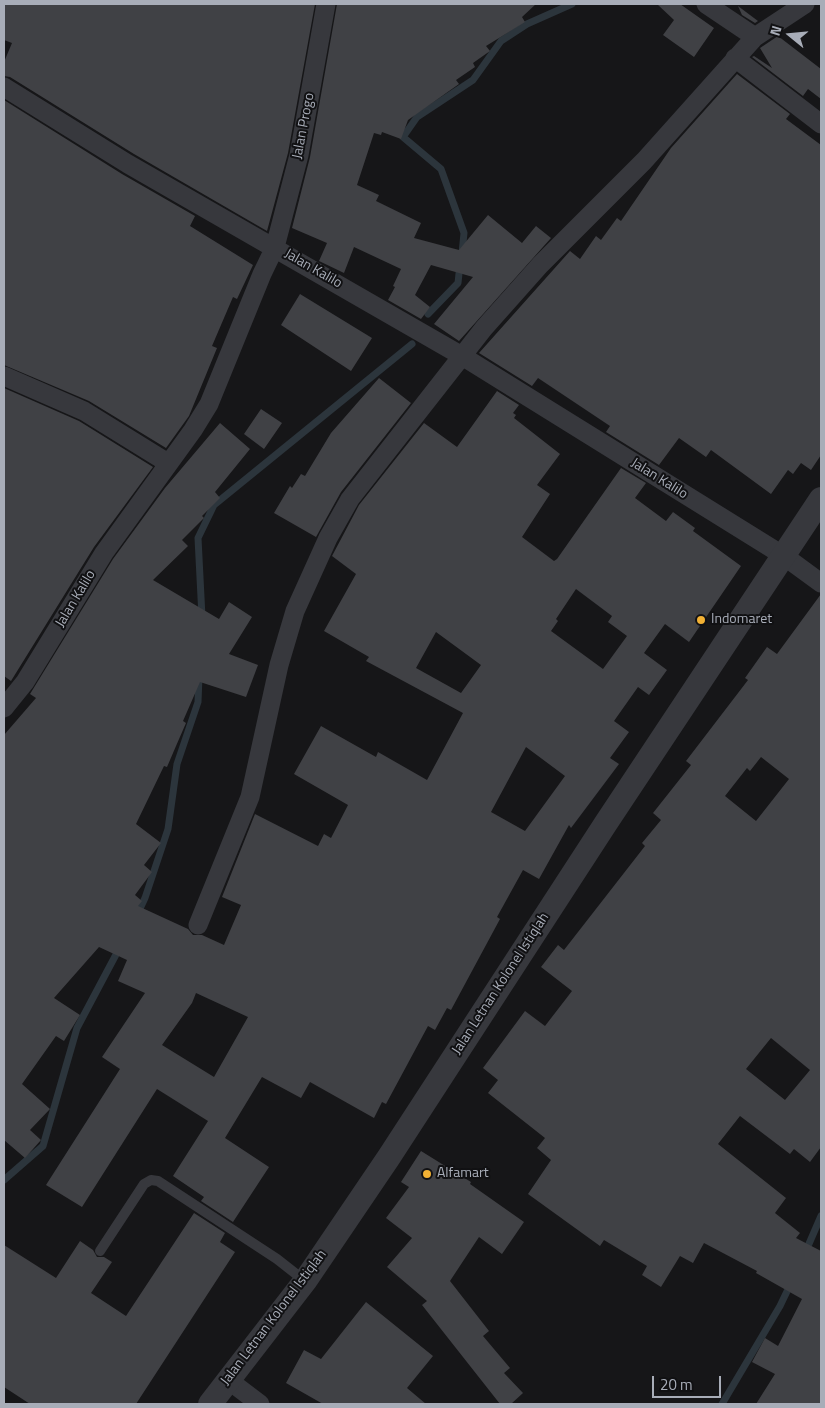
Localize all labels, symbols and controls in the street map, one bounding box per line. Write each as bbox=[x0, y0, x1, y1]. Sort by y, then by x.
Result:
north arrow bbox=[765, 10, 815, 60]
text: N bbox=[764, 23, 787, 38]
street label: Jalan Progo bbox=[289, 92, 319, 160]
street label: Jalan Kalilo bbox=[281, 246, 345, 292]
street label: Jalan Kalilo bbox=[627, 455, 691, 503]
street label: Jalan Kalilo bbox=[52, 567, 100, 631]
place label: Indomaret bbox=[711, 612, 772, 628]
marker: Indomaret bbox=[695, 614, 707, 626]
street label: Jalan Letnan Kolonel Istiqlah bbox=[449, 910, 553, 1058]
place label: Alfamart bbox=[437, 1166, 489, 1182]
marker: Alfamart bbox=[421, 1168, 433, 1180]
street label: Jalan Letnan Kolonel Istiqlah bbox=[218, 1247, 330, 1389]
scale bar bbox=[655, 1366, 724, 1398]
text: 20 m bbox=[660, 1373, 693, 1396]

